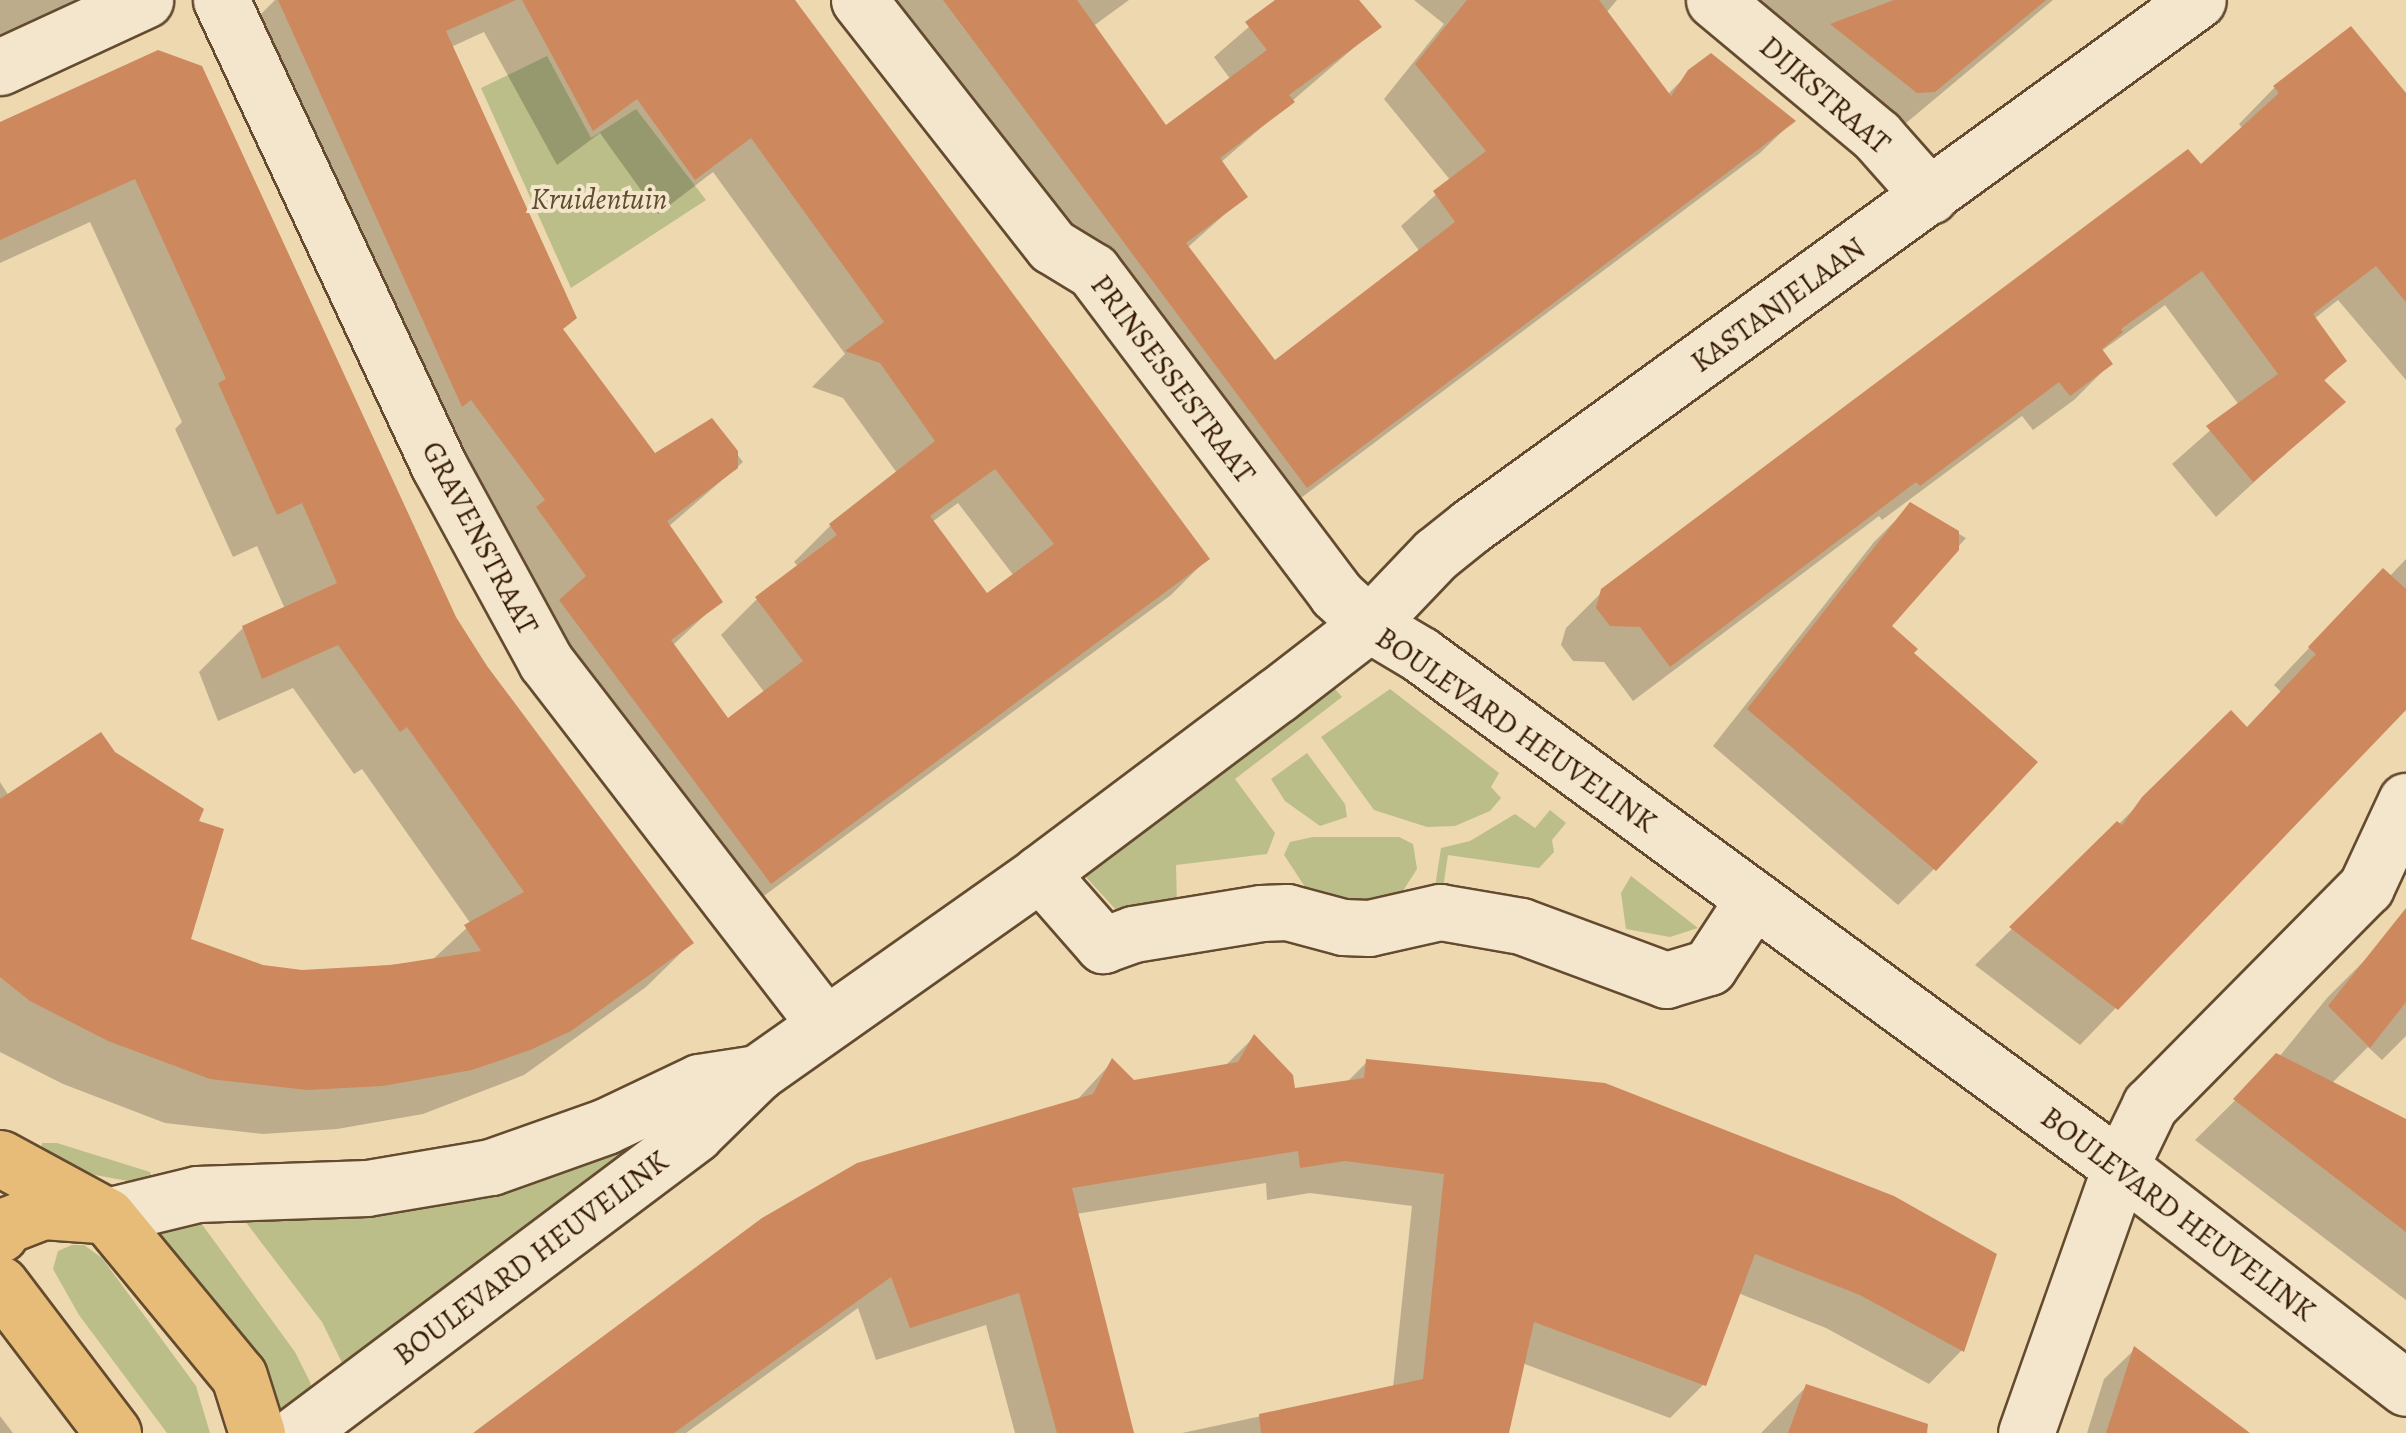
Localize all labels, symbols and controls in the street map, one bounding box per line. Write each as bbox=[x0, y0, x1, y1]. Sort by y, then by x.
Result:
street label: DIJKSTRAAT bbox=[1752, 28, 1898, 162]
park label: Kruidentuin bbox=[531, 181, 667, 217]
street label: KASTANJELAAN bbox=[1684, 230, 1872, 380]
street label: PRINSESSESTRAAT bbox=[1083, 268, 1263, 490]
street label: GRAVENSTRAAT bbox=[414, 435, 546, 641]
street label: BOULEVARD HEUVELINK bbox=[1369, 619, 1663, 841]
street label: BOULEVARD HEUVELINK bbox=[2034, 1099, 2322, 1329]
street label: BOULEVARD HEUVELINK bbox=[387, 1143, 675, 1373]

